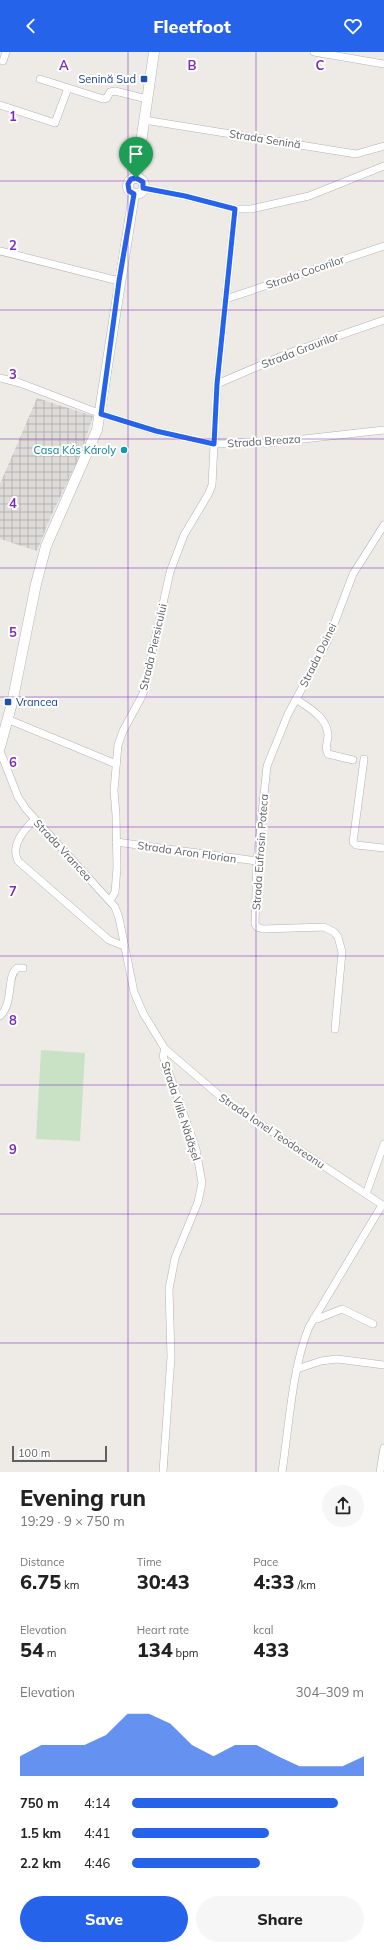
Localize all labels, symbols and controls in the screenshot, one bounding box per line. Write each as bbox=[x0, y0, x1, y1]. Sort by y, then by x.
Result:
icon: back bbox=[20, 15, 42, 37]
text: Fleetfoot bbox=[153, 15, 231, 38]
icon: heart bbox=[342, 15, 364, 37]
text: A bbox=[59, 57, 69, 73]
text: B bbox=[188, 57, 197, 73]
text: C bbox=[316, 57, 325, 73]
place label: Senină Sud bbox=[78, 72, 136, 86]
marker: Senină Sud bbox=[139, 74, 149, 84]
text: 1 bbox=[9, 108, 17, 124]
street label: Strada Senină bbox=[228, 126, 302, 152]
pin bbox=[119, 137, 153, 178]
icon: arrive bbox=[125, 143, 147, 165]
text: 2 bbox=[9, 237, 17, 253]
street label: Strada Cocorilor bbox=[264, 252, 346, 292]
street label: Strada Graurilor bbox=[259, 329, 341, 371]
text: 3 bbox=[9, 366, 17, 382]
street label: Strada Breaza bbox=[227, 431, 301, 451]
place label: Casa Kós Károly bbox=[33, 443, 116, 457]
marker: Casa Kós Károly bbox=[119, 445, 129, 455]
text: 4 bbox=[9, 495, 17, 511]
street label: Strada Piersicului bbox=[136, 602, 170, 692]
street label: Strada Doinei bbox=[296, 621, 340, 689]
text: 5 bbox=[9, 624, 17, 640]
place label: Vrancea bbox=[16, 695, 58, 709]
marker: Vrancea bbox=[3, 697, 13, 707]
text: 6 bbox=[9, 754, 17, 770]
street label: Strada Eufrosin Poteca bbox=[249, 793, 271, 911]
street label: Strada Vrancea bbox=[31, 816, 95, 884]
street label: Strada Aron Florian bbox=[137, 838, 237, 866]
text: 7 bbox=[9, 883, 17, 899]
text: 8 bbox=[9, 1012, 17, 1028]
street label: Strada Viile Nădășel bbox=[157, 1059, 204, 1163]
street label: Strada Ionel Teodoreanu bbox=[216, 1090, 328, 1172]
text: 9 bbox=[9, 1141, 17, 1157]
scale bar bbox=[12, 1444, 107, 1463]
text: 100 m bbox=[18, 1446, 50, 1460]
text: Evening run bbox=[20, 1484, 146, 1512]
button: share bbox=[322, 1485, 364, 1527]
text: 19:29 · 9 × 750 m bbox=[20, 1513, 125, 1529]
text: Distance bbox=[20, 1555, 64, 1569]
text: Time bbox=[137, 1555, 162, 1569]
text: Pace bbox=[253, 1555, 278, 1569]
text: 6.75 bbox=[20, 1569, 61, 1594]
text: 30:43 bbox=[137, 1569, 190, 1594]
text: 4:33 bbox=[253, 1569, 295, 1594]
text: km bbox=[61, 1578, 79, 1592]
text: /km bbox=[295, 1578, 316, 1592]
text: Elevation bbox=[20, 1623, 67, 1637]
text: Heart rate bbox=[137, 1623, 189, 1637]
text: kcal bbox=[253, 1623, 273, 1637]
text: 54 bbox=[20, 1637, 44, 1662]
text: 134 bbox=[137, 1637, 173, 1662]
text: 433 bbox=[253, 1637, 289, 1662]
text: m bbox=[44, 1646, 57, 1660]
text: bpm bbox=[173, 1646, 198, 1660]
text: Elevation bbox=[20, 1684, 75, 1700]
text: 304–309 m bbox=[296, 1684, 364, 1700]
text: 750 m bbox=[20, 1795, 59, 1811]
text: 4:14 bbox=[84, 1795, 110, 1811]
text: 1.5 km bbox=[20, 1825, 61, 1841]
text: 4:41 bbox=[84, 1825, 110, 1841]
text: 2.2 km bbox=[20, 1855, 61, 1871]
text: 4:46 bbox=[84, 1855, 110, 1871]
button: Save bbox=[20, 1896, 188, 1942]
button: Share bbox=[196, 1896, 364, 1942]

